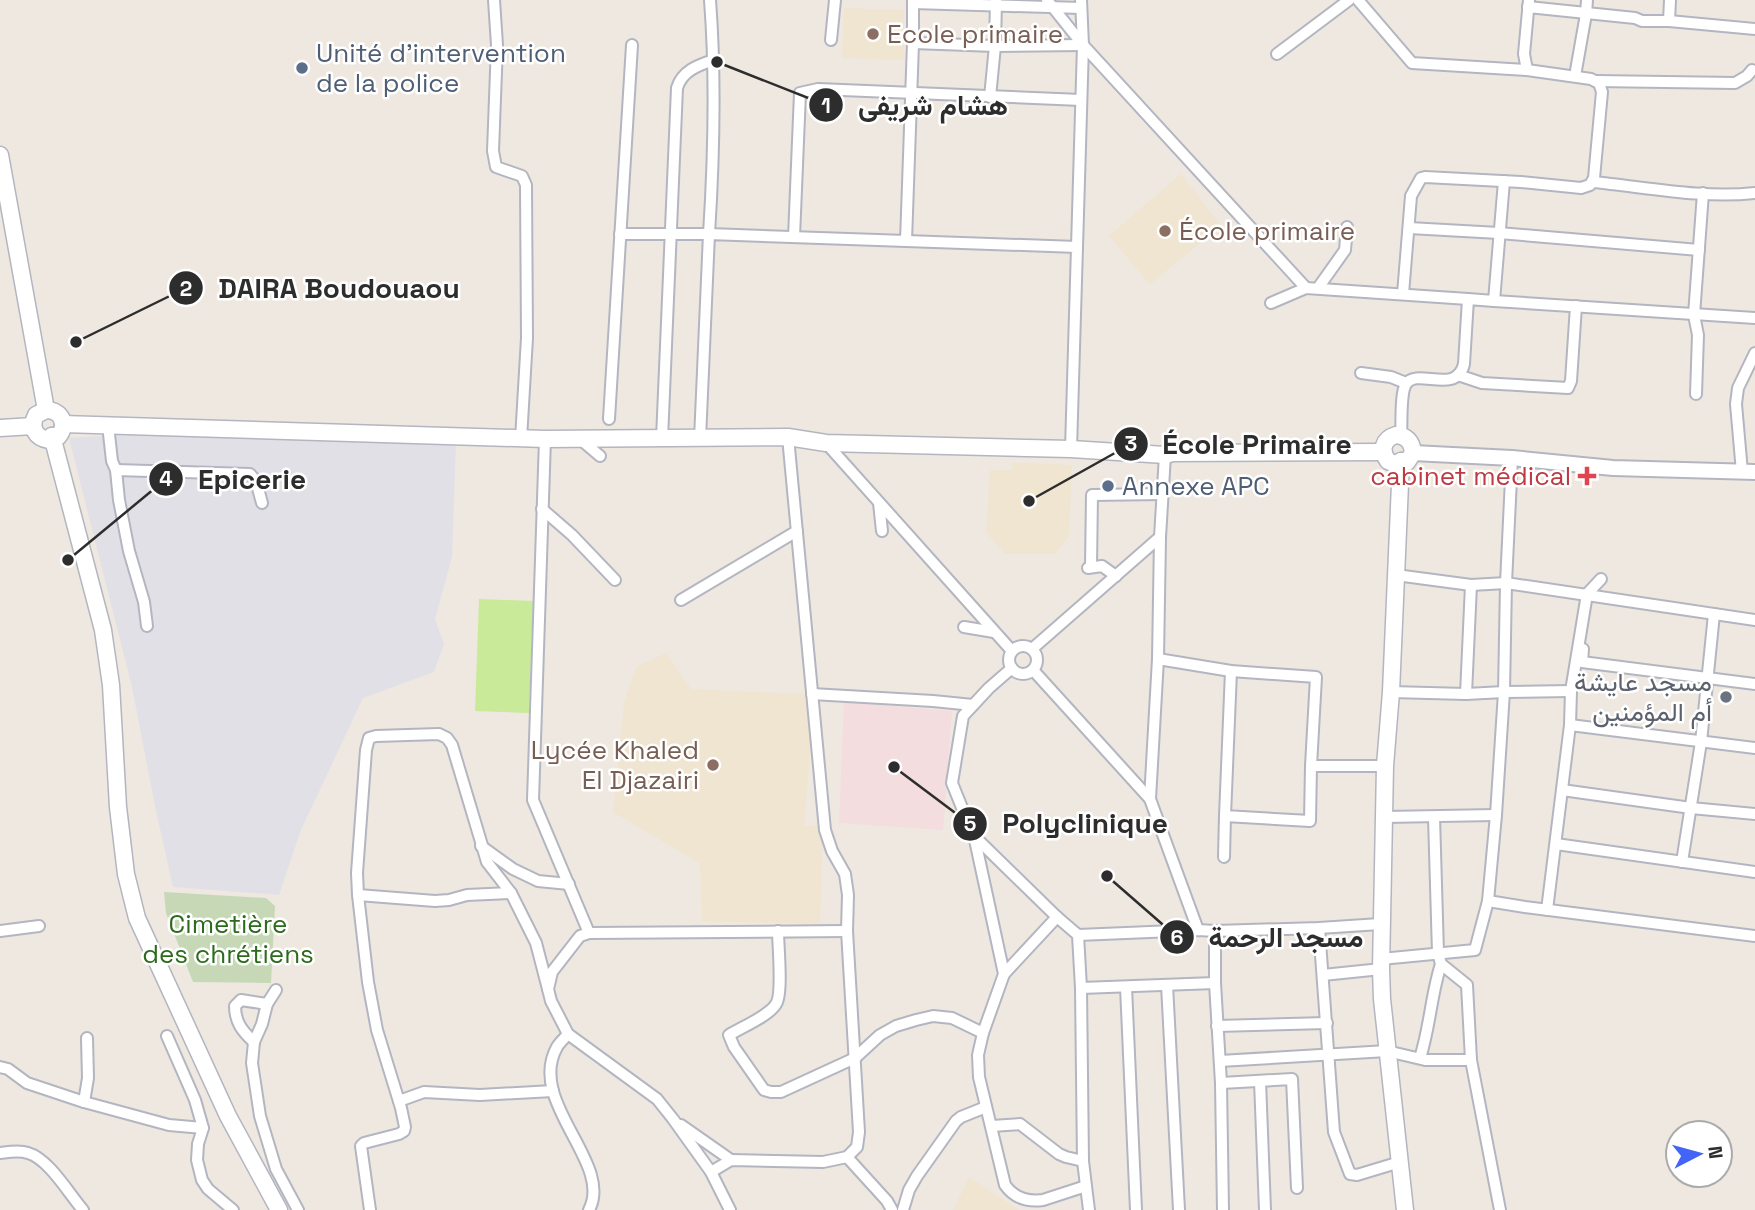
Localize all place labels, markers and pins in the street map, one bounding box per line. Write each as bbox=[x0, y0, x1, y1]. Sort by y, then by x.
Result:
place label: Ecole primaire bbox=[887, 17, 1063, 51]
marker: Ecole primaire bbox=[865, 26, 881, 42]
place label: Unité d'intervention de la police bbox=[316, 36, 566, 100]
marker: Unité d'intervention de la police bbox=[294, 60, 310, 76]
callout: هشام شريفى bbox=[808, 81, 1022, 130]
place label: École primaire bbox=[1179, 214, 1355, 248]
marker: École primaire bbox=[1157, 223, 1173, 239]
callout: DAIRA Boudouaou bbox=[169, 264, 474, 313]
callout: École Primaire bbox=[1113, 419, 1366, 468]
callout: Epicerie bbox=[149, 455, 320, 504]
place label: cabinet médical bbox=[1370, 459, 1571, 493]
marker: cabinet médical bbox=[1577, 466, 1597, 486]
place label: Annexe APC bbox=[1122, 469, 1270, 503]
marker: Annexe APC bbox=[1100, 478, 1116, 494]
place label: مسجد عايشة أم المؤمنين bbox=[1574, 665, 1712, 729]
marker: مسجد عايشة أم المؤمنين bbox=[1718, 689, 1734, 705]
place label: Lycée Khaled El Djazairi bbox=[531, 733, 699, 797]
marker: Lycée Khaled El Djazairi bbox=[705, 757, 721, 773]
callout: Polyclinique bbox=[953, 799, 1182, 848]
callout: مسجد الرحمة bbox=[1159, 913, 1377, 962]

